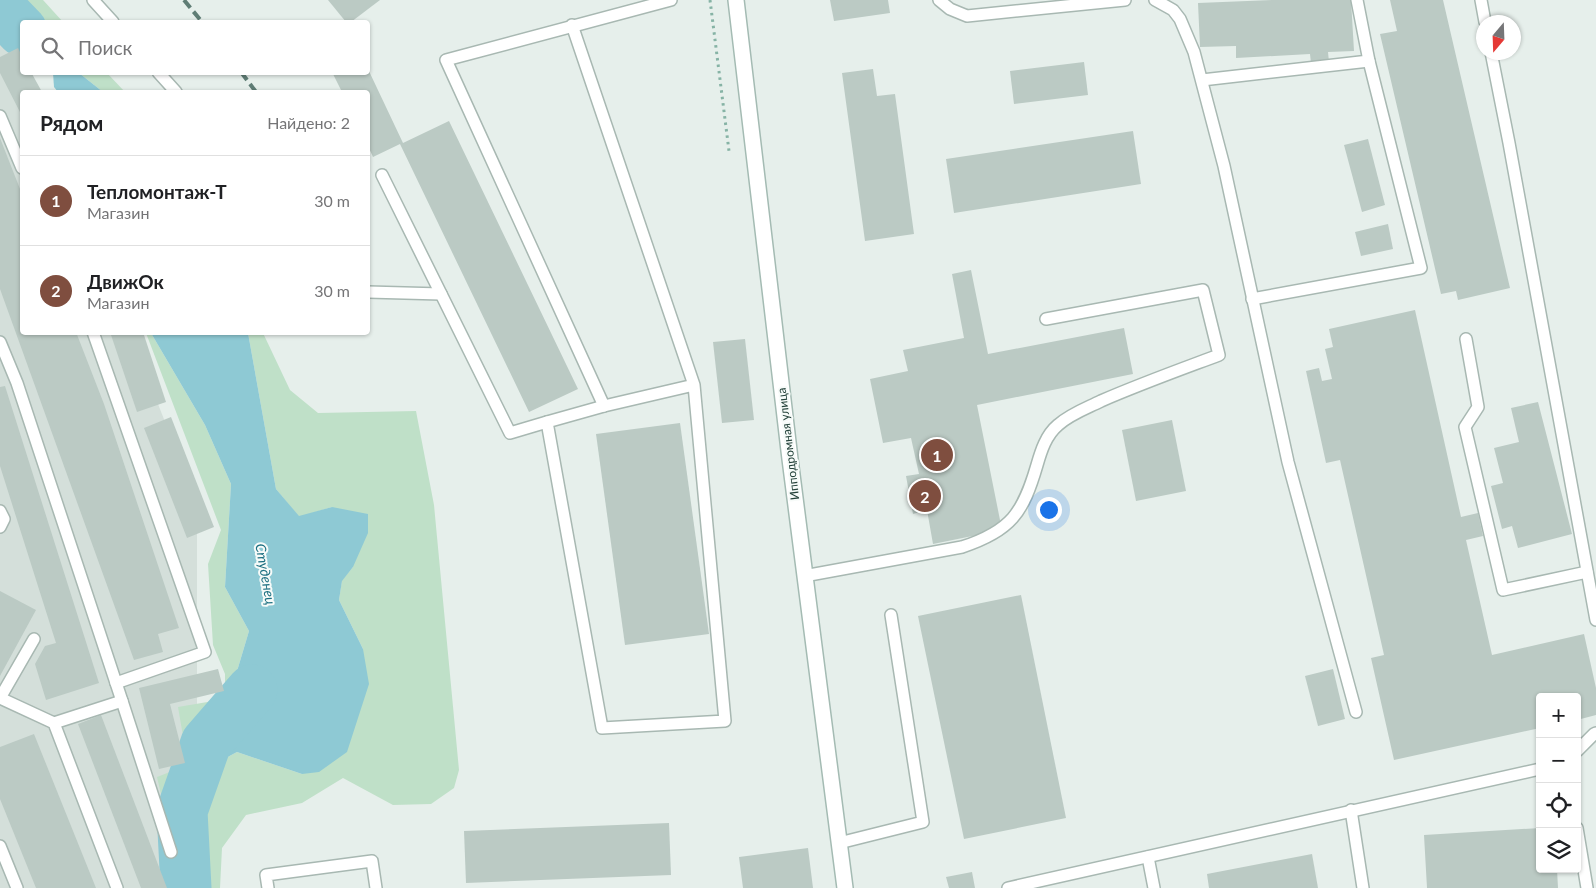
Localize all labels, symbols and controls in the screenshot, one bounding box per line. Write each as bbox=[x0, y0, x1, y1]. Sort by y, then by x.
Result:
north arrow bbox=[1476, 15, 1521, 60]
search box bbox=[20, 20, 370, 75]
icon: search bbox=[38, 34, 66, 62]
text: Поиск bbox=[78, 36, 132, 59]
text: Рядом bbox=[40, 110, 103, 135]
text: Найдено: 2 bbox=[267, 113, 350, 132]
text: Тепломонтаж-Т bbox=[87, 180, 227, 203]
text: 1 bbox=[51, 191, 61, 210]
text: 30 m bbox=[314, 191, 350, 210]
text: Магазин bbox=[87, 203, 149, 222]
text: ДвижОк bbox=[87, 270, 164, 293]
text: 2 bbox=[51, 281, 61, 300]
text: 30 m bbox=[314, 281, 350, 300]
text: Магазин bbox=[87, 293, 149, 312]
street label: Ипподромная улица bbox=[774, 387, 802, 501]
pin: 1 bbox=[921, 436, 953, 474]
pin: 2 bbox=[909, 477, 941, 515]
your location bbox=[1036, 497, 1062, 523]
water label: Студенец bbox=[252, 542, 280, 606]
map controls bbox=[1536, 693, 1581, 873]
button: + bbox=[1536, 693, 1581, 738]
button: − bbox=[1536, 738, 1581, 783]
button: locate bbox=[1536, 783, 1581, 828]
button: layers bbox=[1536, 828, 1581, 873]

